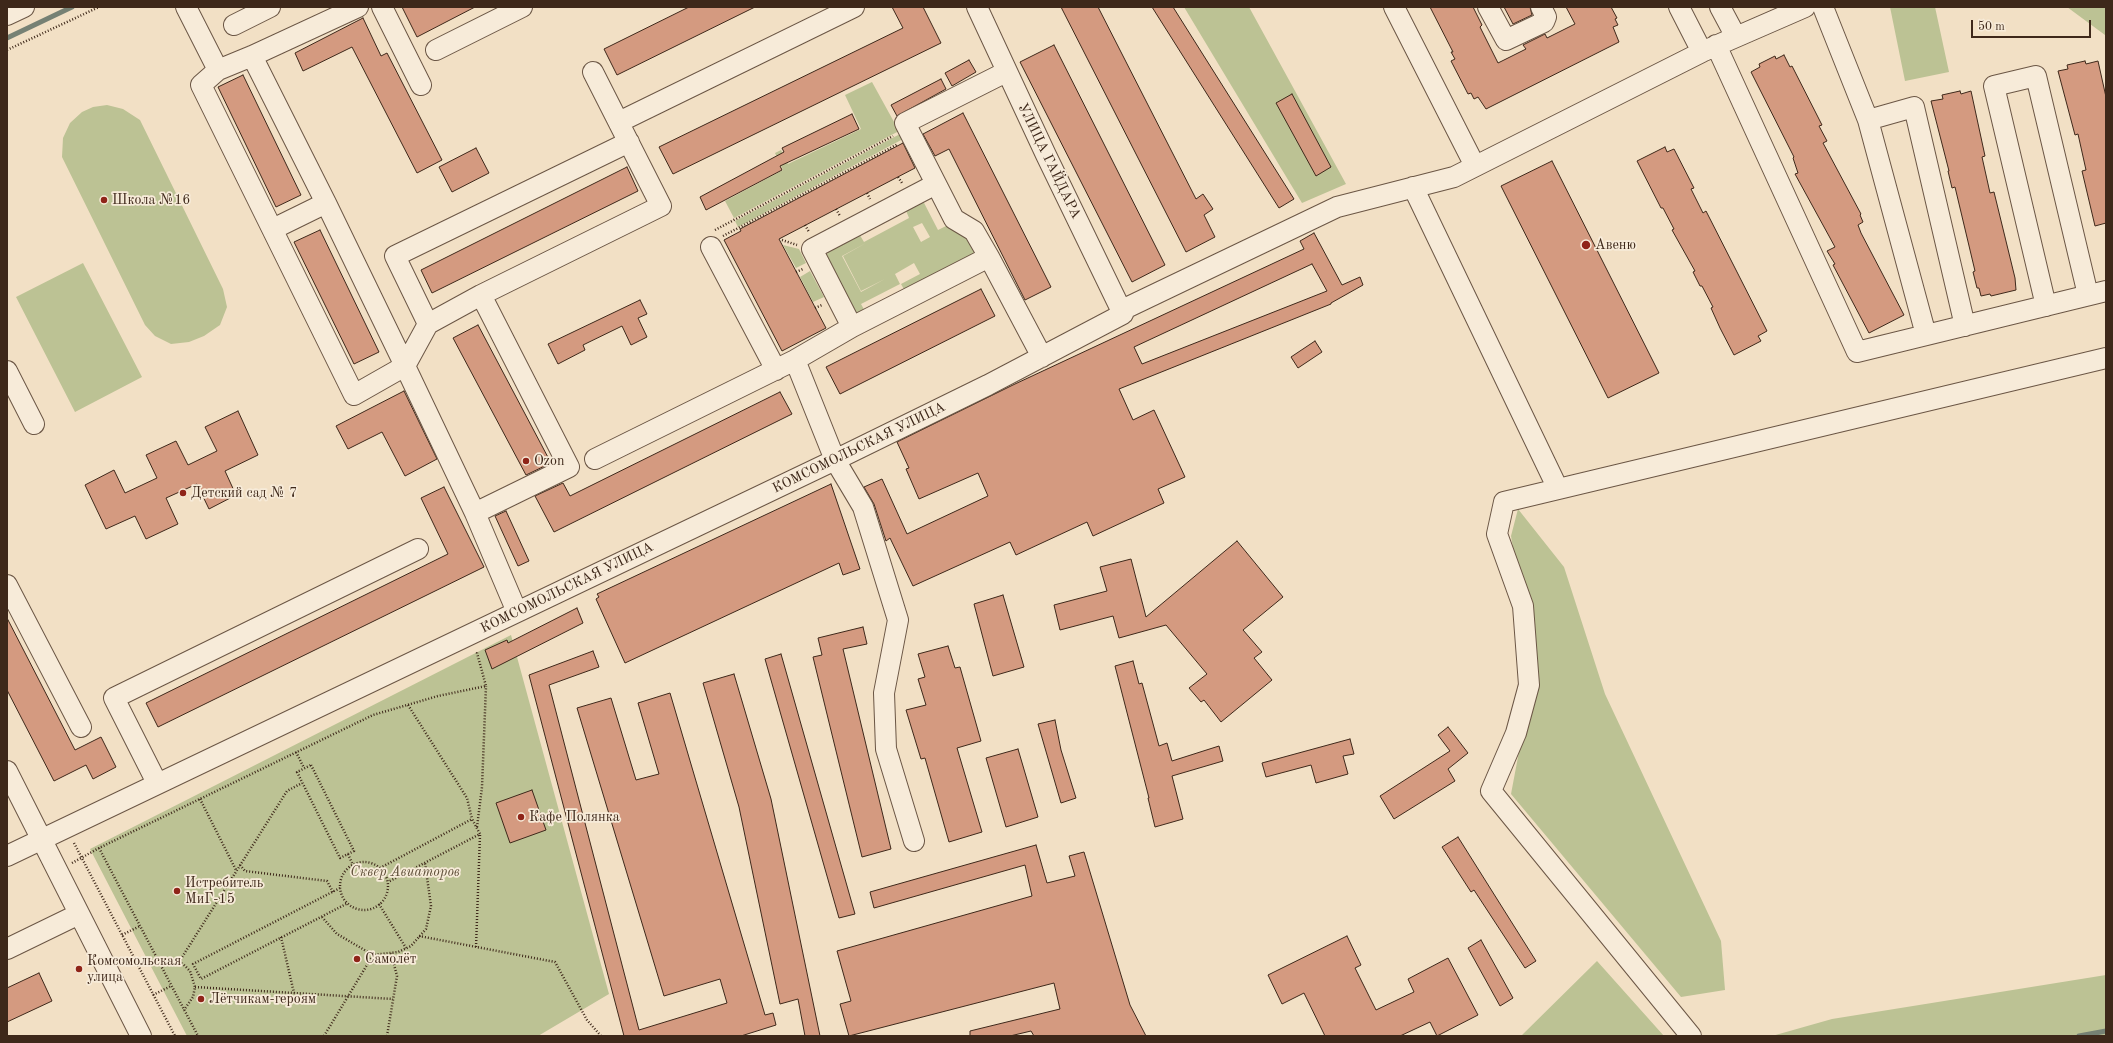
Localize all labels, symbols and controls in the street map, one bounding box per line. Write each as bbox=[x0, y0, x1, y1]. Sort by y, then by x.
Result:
scale bar bbox=[1973, 12, 2093, 38]
text: 50 m bbox=[1978, 21, 2005, 33]
street label: УЛИЦА ГАЙДАРА bbox=[1014, 100, 1084, 222]
place label: Школа №16 bbox=[112, 192, 190, 208]
marker: Школа №16 bbox=[99, 195, 109, 205]
place label: Авеню bbox=[1595, 237, 1636, 253]
marker: Авеню bbox=[1580, 239, 1592, 251]
street label: КОМСОМОЛЬСКАЯ УЛИЦА bbox=[770, 399, 948, 497]
place label: Ozon bbox=[534, 453, 564, 469]
marker: Ozon bbox=[521, 456, 531, 466]
place label: Детский сад № 7 bbox=[191, 485, 297, 501]
marker: Детский сад № 7 bbox=[178, 488, 188, 498]
street label: КОМСОМОЛЬСКАЯ УЛИЦА bbox=[478, 539, 656, 637]
place label: Кафе Полянка bbox=[529, 809, 620, 825]
marker: Кафе Полянка bbox=[516, 812, 526, 822]
park label: Сквер Авиаторов bbox=[350, 864, 460, 880]
place label: Истребитель МиГ-15 bbox=[185, 875, 263, 908]
marker: Истребитель МиГ-15 bbox=[172, 886, 182, 896]
place label: Самолёт bbox=[365, 951, 416, 967]
place label: Комсомольская улица bbox=[87, 953, 181, 986]
marker: Самолёт bbox=[352, 954, 362, 964]
marker: Комсомольская улица bbox=[74, 964, 84, 974]
place label: Лётчикам-героям bbox=[209, 991, 316, 1007]
marker: Лётчикам-героям bbox=[196, 994, 206, 1004]

